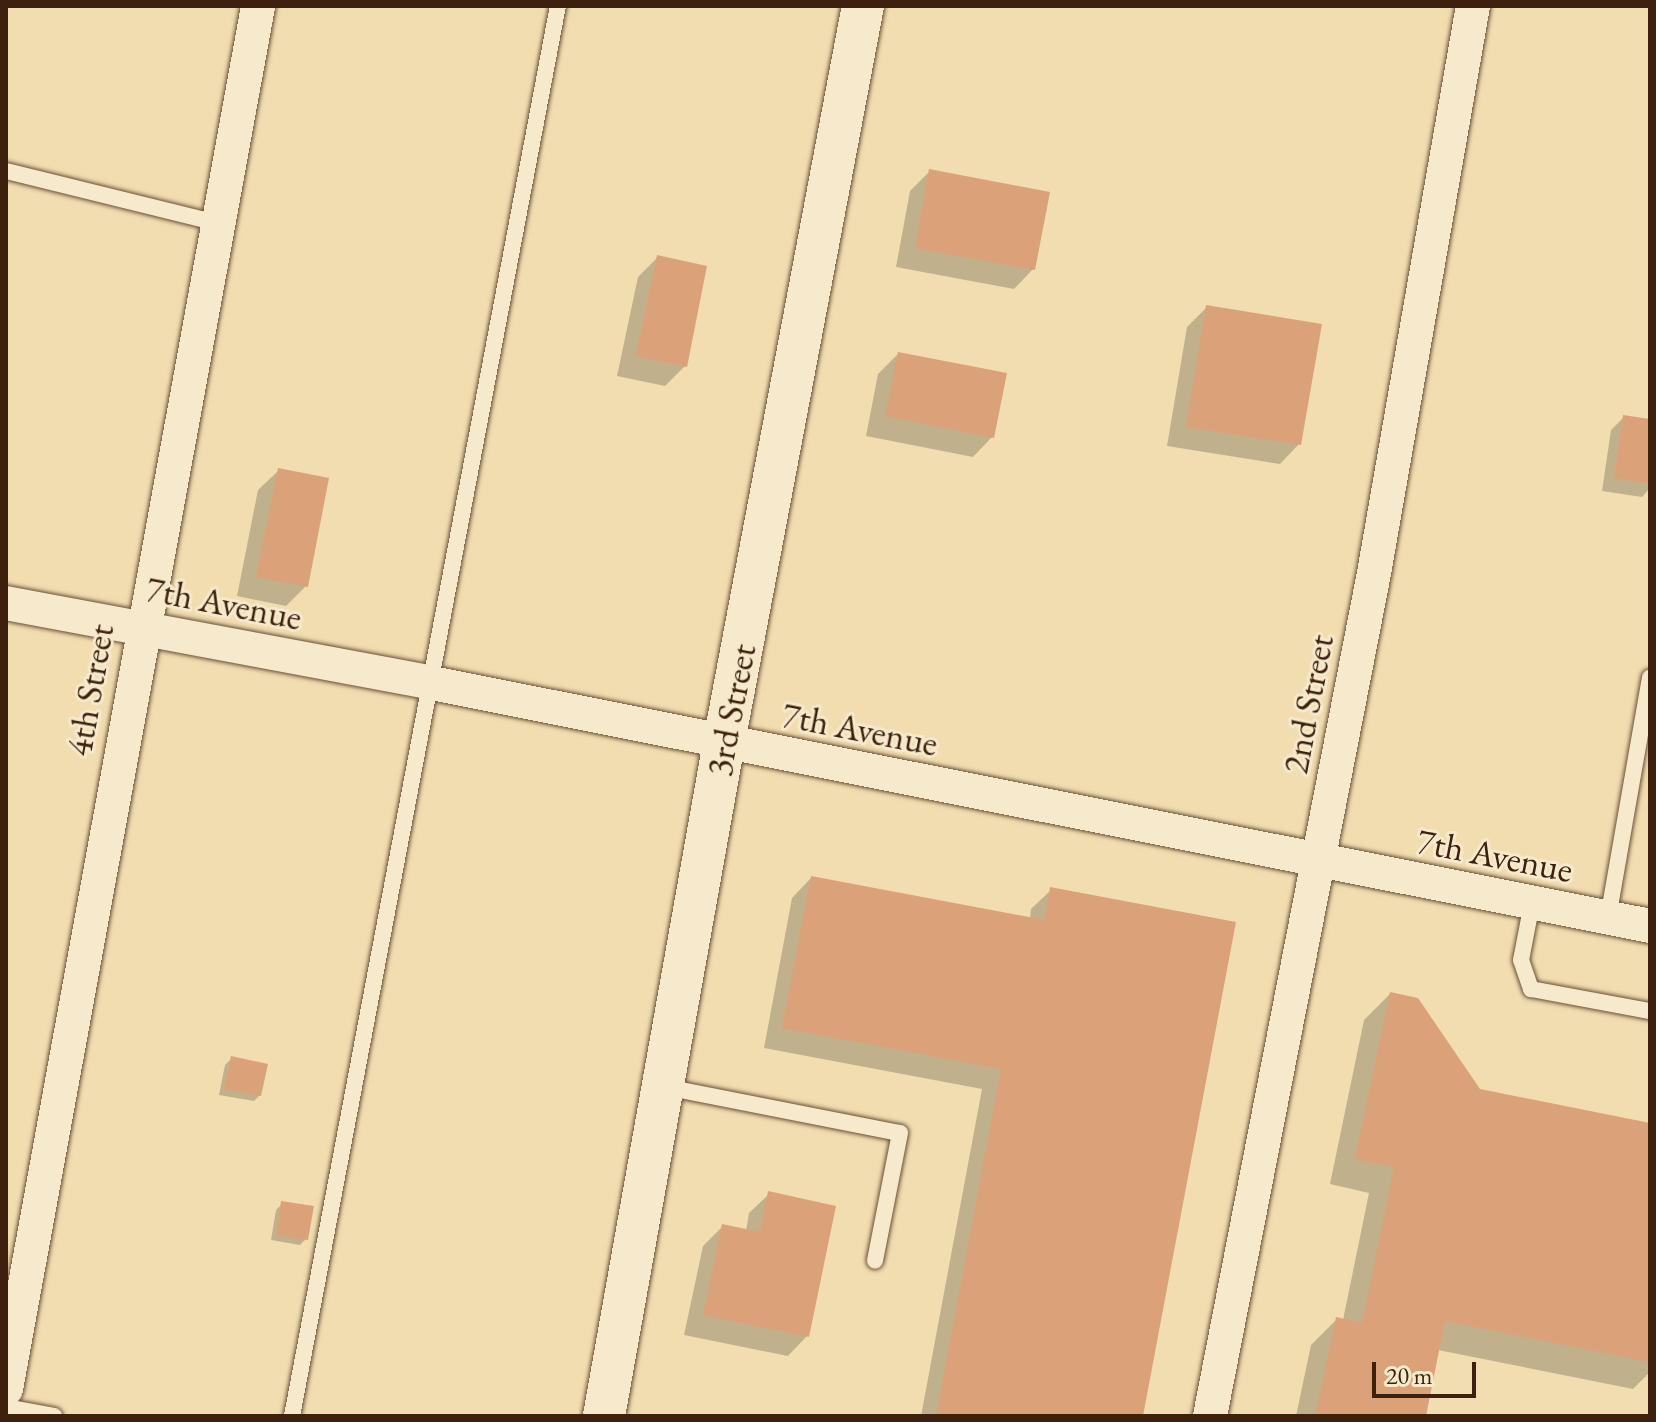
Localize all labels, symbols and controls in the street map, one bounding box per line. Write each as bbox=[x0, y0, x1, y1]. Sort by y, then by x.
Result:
street label: 7th Avenue bbox=[143, 567, 305, 639]
street label: 4th Street bbox=[57, 621, 123, 759]
street label: 2nd Street bbox=[1273, 631, 1343, 777]
street label: 3rd Street bbox=[697, 640, 765, 780]
street label: 7th Avenue bbox=[779, 693, 941, 765]
street label: 7th Avenue bbox=[1414, 819, 1576, 891]
scale bar bbox=[1376, 1346, 1480, 1396]
text: 20 m bbox=[1386, 1360, 1433, 1391]

